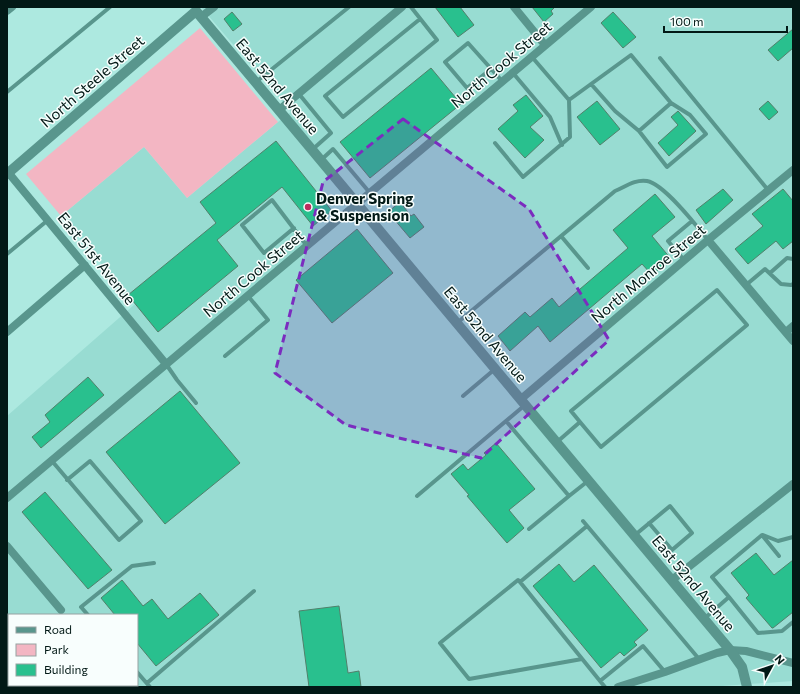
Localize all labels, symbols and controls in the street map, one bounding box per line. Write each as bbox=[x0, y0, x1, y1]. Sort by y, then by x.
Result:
scale bar bbox=[664, 8, 787, 34]
text: 100 m bbox=[670, 14, 704, 28]
street label: North Cook Street bbox=[447, 17, 555, 111]
street label: North Steele Street bbox=[37, 31, 147, 131]
street label: East 52nd Avenue bbox=[233, 34, 323, 138]
place label: Denver Spring & Suspension bbox=[316, 189, 413, 224]
marker: Denver Spring & Suspension bbox=[303, 202, 313, 212]
street label: East 51st Avenue bbox=[54, 208, 140, 308]
street label: North Monroe Street bbox=[587, 220, 709, 326]
street label: North Cook Street bbox=[199, 226, 307, 320]
street label: East 52nd Avenue bbox=[441, 282, 531, 386]
street label: East 52nd Avenue bbox=[649, 531, 739, 635]
legend bbox=[8, 614, 138, 686]
text: Road bbox=[44, 622, 72, 636]
text: Park bbox=[44, 642, 70, 656]
north arrow bbox=[752, 646, 792, 686]
text: N bbox=[772, 652, 788, 667]
text: Building bbox=[44, 662, 88, 676]

